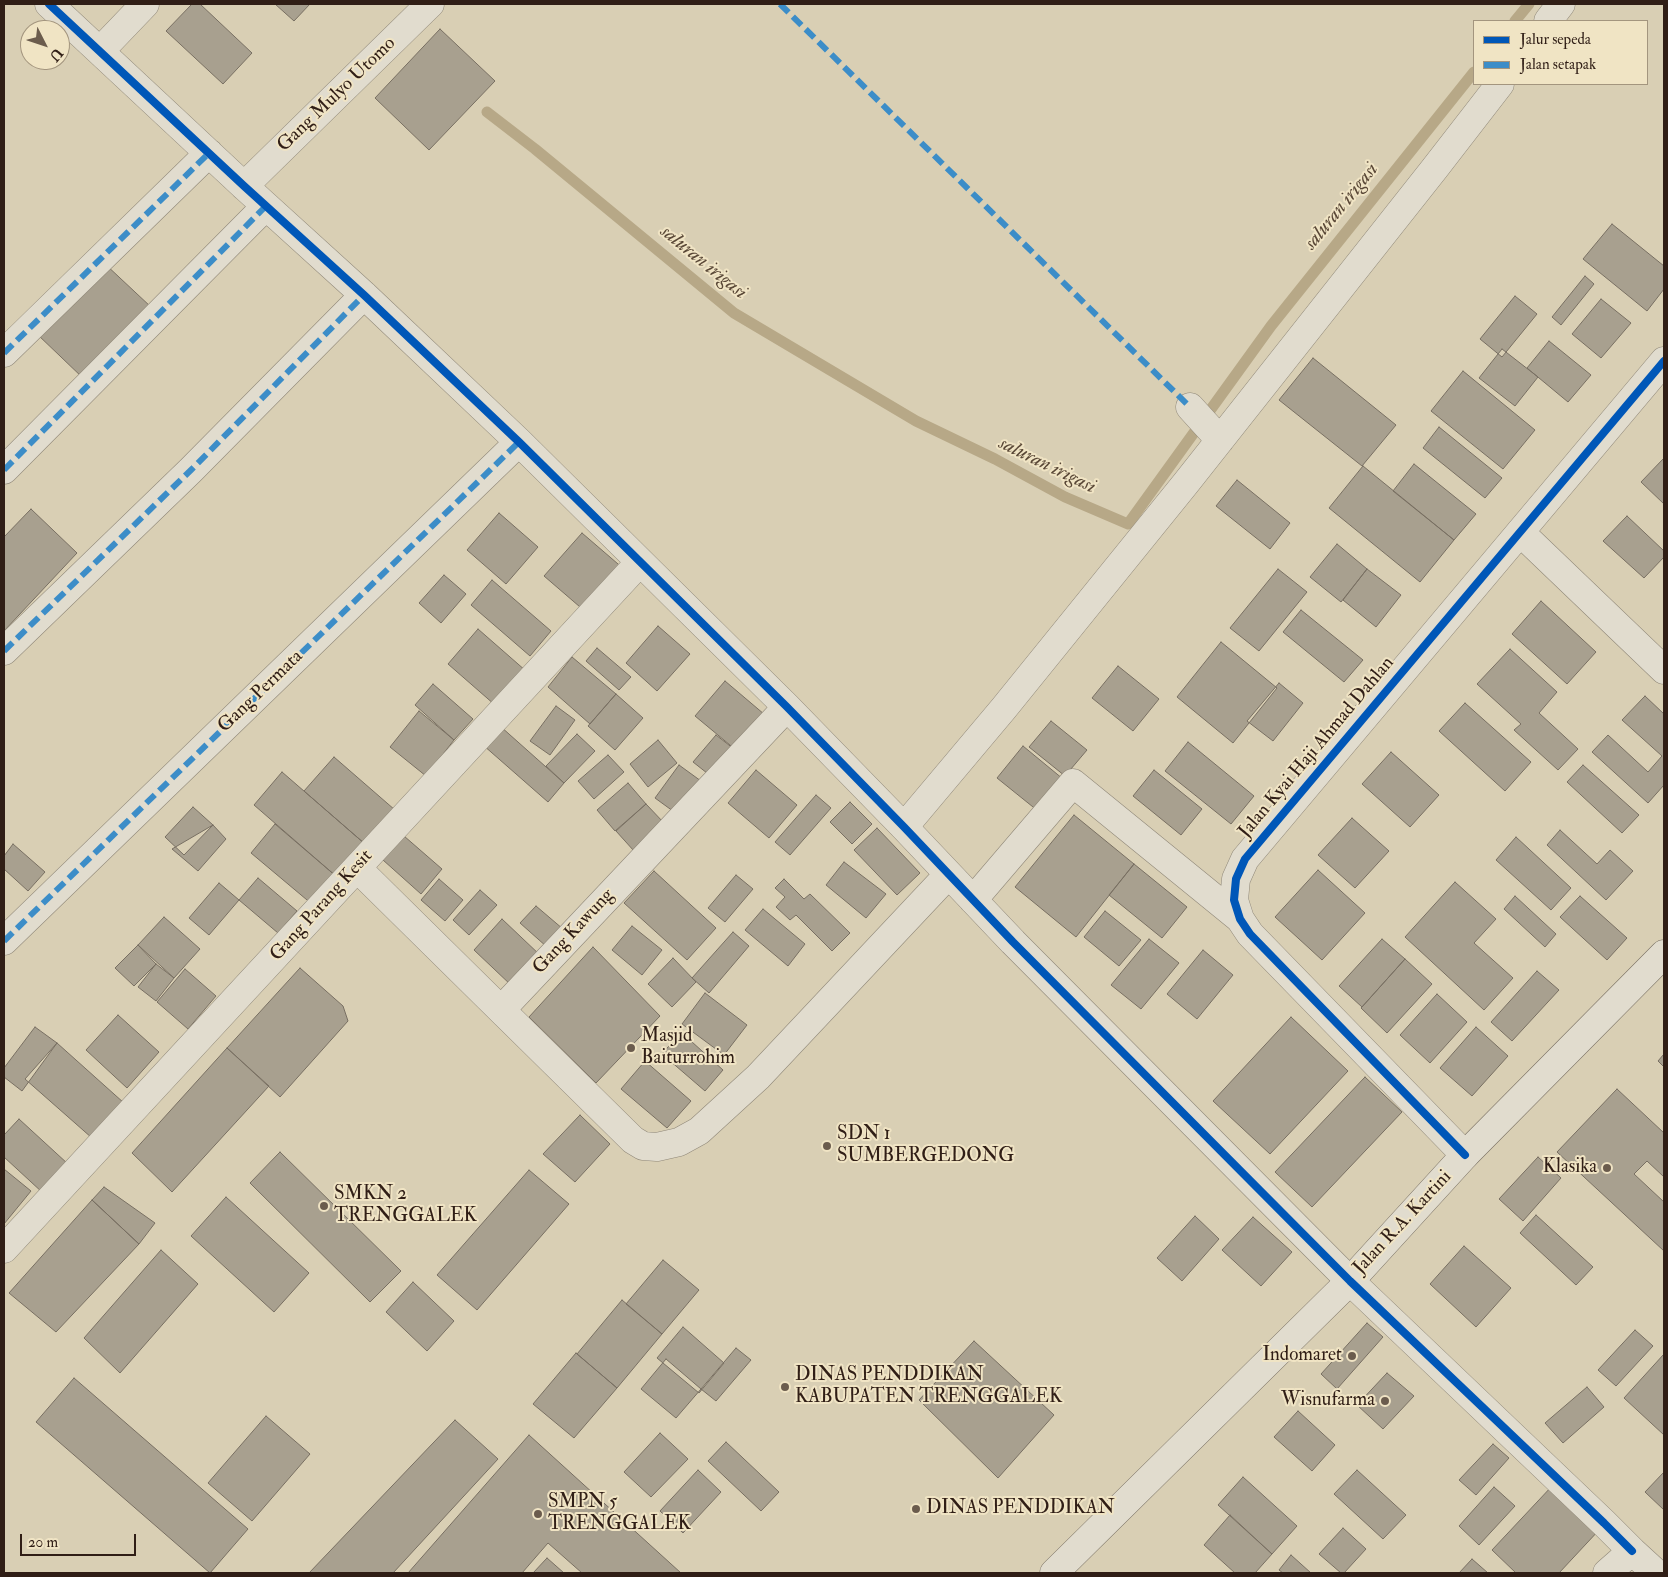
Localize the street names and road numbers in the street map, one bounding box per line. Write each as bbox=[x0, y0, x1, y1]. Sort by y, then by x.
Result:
street label: Gang Mulyo Utomo bbox=[273, 33, 401, 157]
street label: Gang Permata bbox=[214, 646, 308, 738]
street label: Jalan Kyai Haji Ahmad Dahlan bbox=[1234, 653, 1400, 843]
street label: Gang Parang Kesit bbox=[266, 846, 378, 966]
street label: Gang Kawung bbox=[529, 885, 619, 979]
street label: Jalan R.A. Kartini bbox=[1349, 1166, 1457, 1280]

